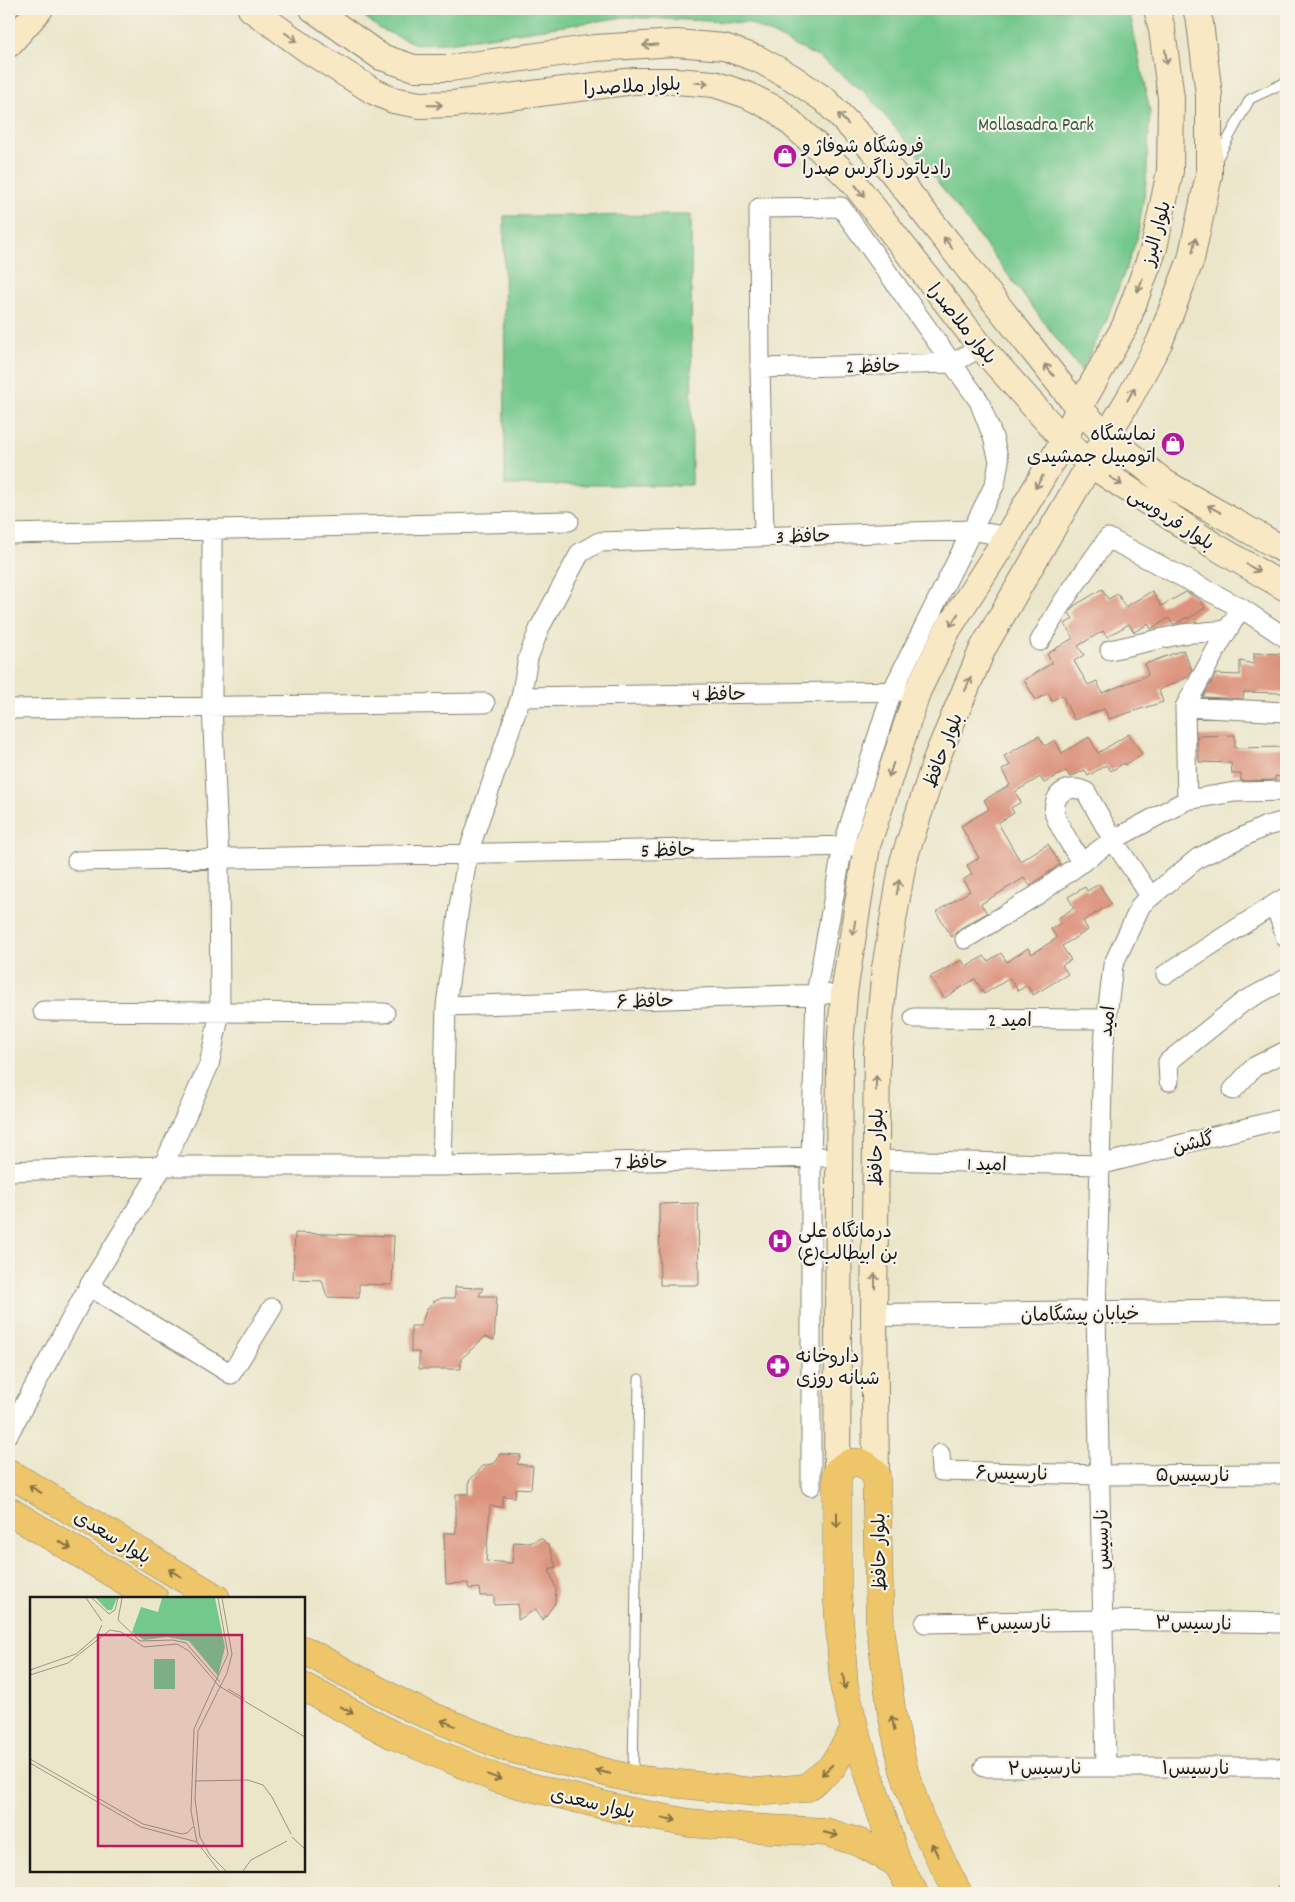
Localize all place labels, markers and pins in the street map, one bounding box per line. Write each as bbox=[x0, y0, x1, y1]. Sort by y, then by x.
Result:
place label: فروشگاه شوفاژ و رادیاتور زاگرس صدرا bbox=[800, 135, 951, 184]
shop icon: فروشگاه شوفاژ و رادیاتور زاگرس صدرا bbox=[772, 143, 798, 169]
place label: نمایشگاه اتومبیل جمشیدی bbox=[1027, 423, 1156, 472]
shop icon: نمایشگاه اتومبیل جمشیدی bbox=[1160, 431, 1186, 457]
place label: درمانگاه علی بن ابیطالب(ع) bbox=[798, 1220, 898, 1269]
hospital icon: درمانگاه علی بن ابیطالب(ع) bbox=[767, 1228, 793, 1254]
place label: داروخانه شبانه روزی bbox=[796, 1345, 880, 1394]
pharmacy icon: داروخانه شبانه روزی bbox=[765, 1353, 791, 1379]

